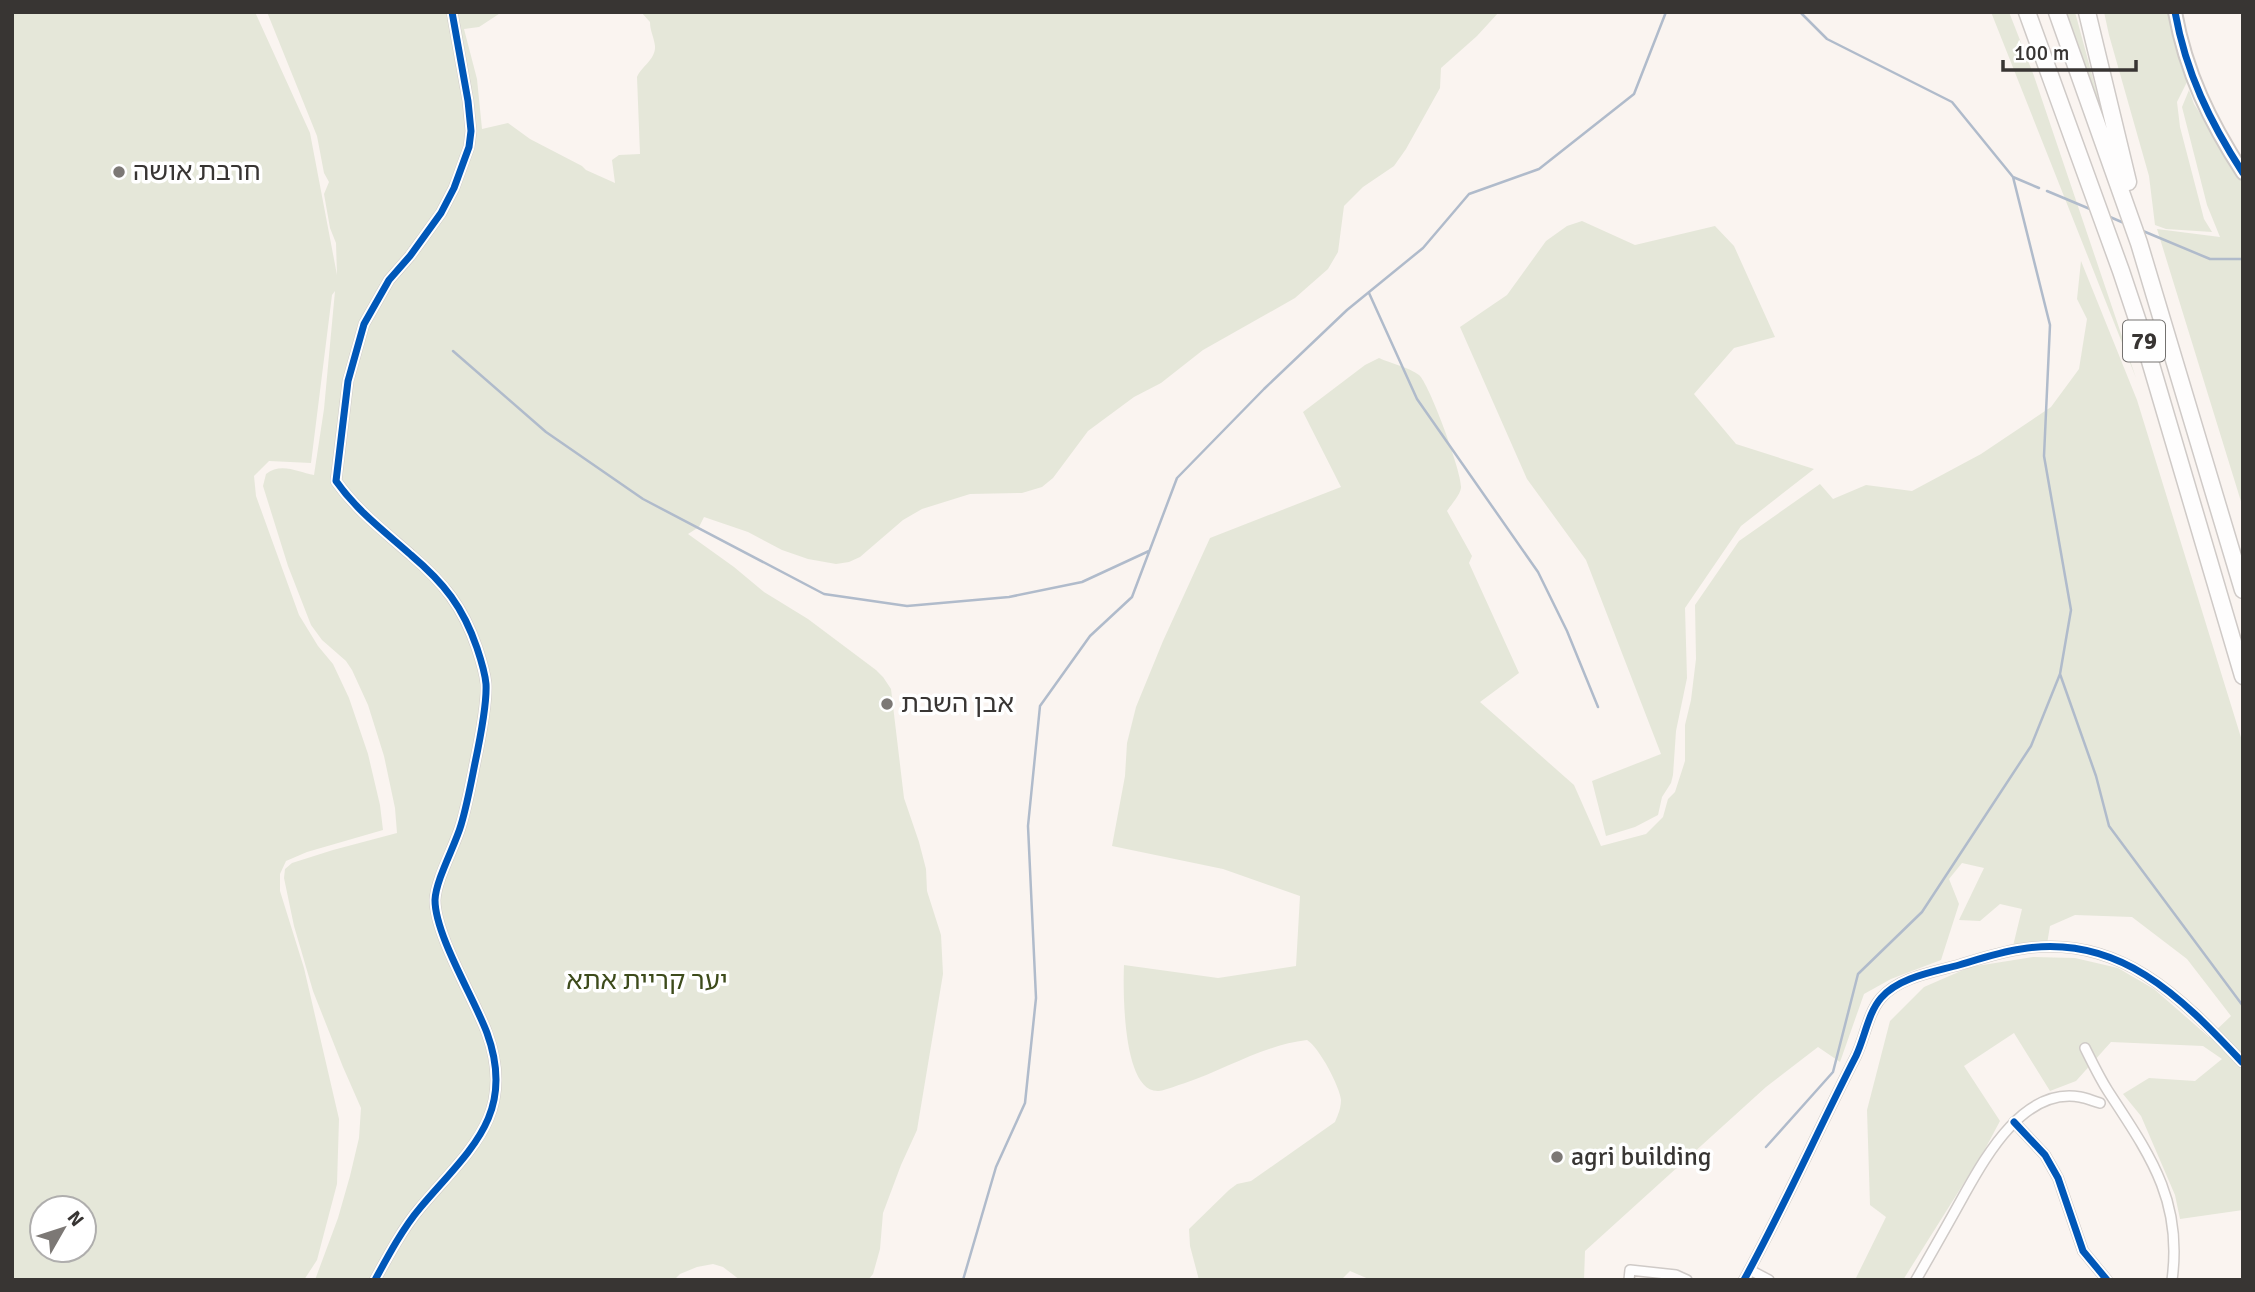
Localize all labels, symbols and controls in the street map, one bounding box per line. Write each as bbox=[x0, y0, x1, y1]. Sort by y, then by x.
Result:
scale bar bbox=[2003, 28, 2136, 72]
text: 100 m bbox=[2014, 40, 2069, 66]
place label: חרבת אושה bbox=[133, 156, 261, 188]
marker: חרבת אושה bbox=[111, 164, 127, 180]
road number: 79 bbox=[2123, 320, 2165, 362]
place label: אבן השבת bbox=[901, 688, 1014, 720]
marker: אבן השבת bbox=[879, 696, 895, 712]
park label: יער קריית אתא bbox=[566, 965, 728, 997]
place label: agri building bbox=[1571, 1141, 1712, 1173]
marker: agri building bbox=[1549, 1149, 1565, 1165]
north arrow bbox=[28, 1194, 98, 1264]
text: N bbox=[62, 1206, 89, 1232]

